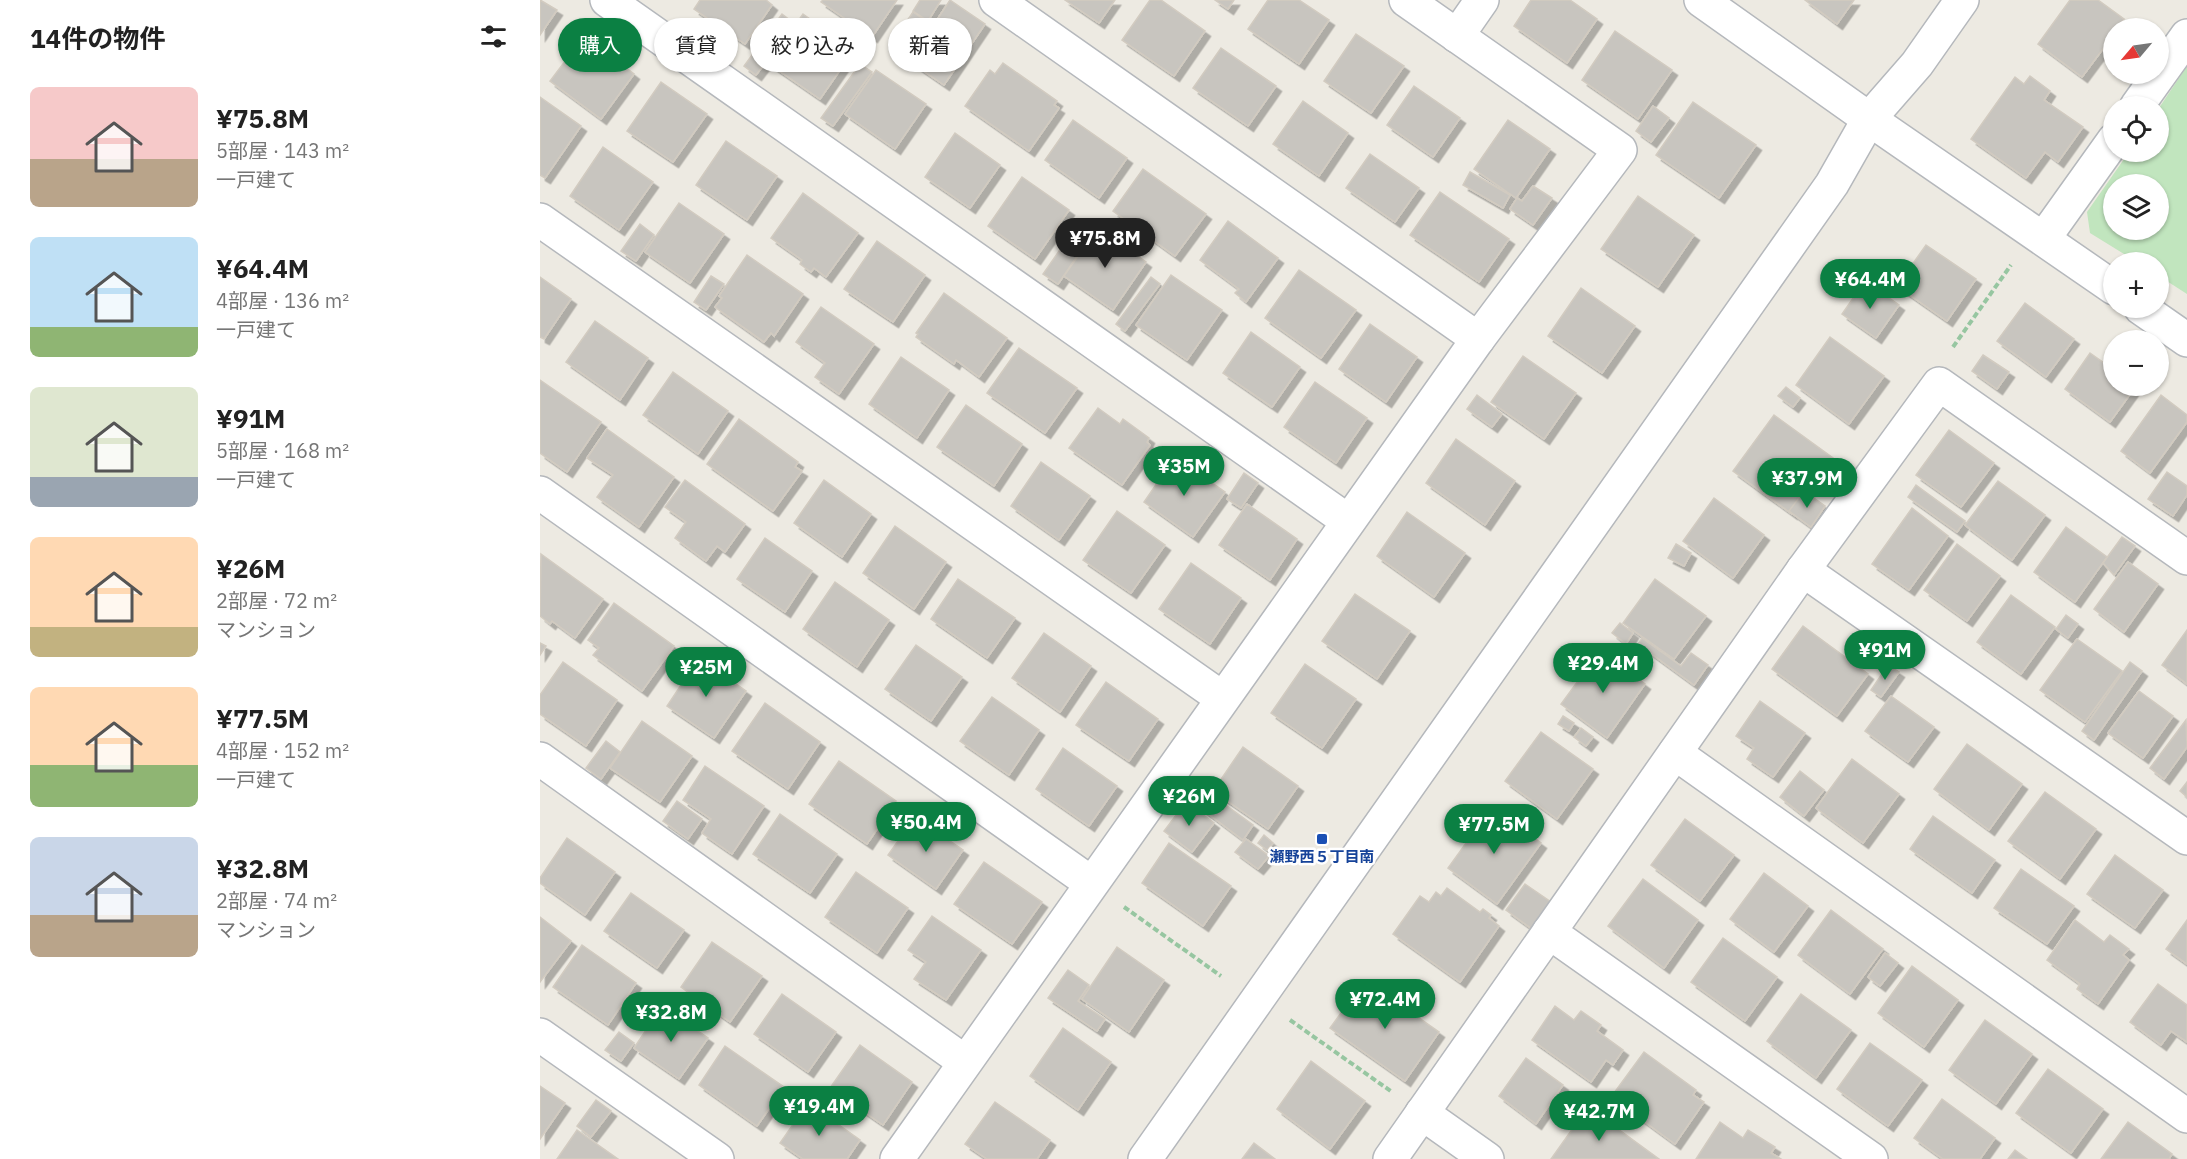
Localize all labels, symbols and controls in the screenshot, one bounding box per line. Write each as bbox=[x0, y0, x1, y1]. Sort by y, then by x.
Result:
chip: 購入 bbox=[558, 18, 642, 72]
chip: 賃貸 bbox=[654, 18, 738, 72]
chip: 絞り込み bbox=[750, 18, 876, 72]
chip: 新着 bbox=[888, 18, 972, 72]
north arrow bbox=[2103, 18, 2169, 84]
map controls bbox=[2103, 18, 2169, 396]
icon: filters bbox=[477, 20, 510, 53]
text: 14件の物件 bbox=[30, 21, 165, 55]
button: locate bbox=[2103, 96, 2169, 162]
text: ¥75.8M bbox=[216, 101, 309, 135]
icon: home bbox=[78, 111, 150, 183]
text: 5部屋 · 143 m² bbox=[216, 137, 349, 164]
text: 一戸建て bbox=[216, 166, 296, 193]
button: layers bbox=[2103, 174, 2169, 240]
pin: ¥75.8M bbox=[1056, 218, 1154, 269]
text: ¥75.8M bbox=[1069, 224, 1141, 251]
text: ¥64.4M bbox=[216, 251, 309, 285]
button: + bbox=[2103, 252, 2169, 318]
pin: ¥64.4M bbox=[1821, 259, 1919, 310]
icon: home bbox=[78, 261, 150, 333]
text: ¥64.4M bbox=[1834, 265, 1906, 292]
text: 4部屋 · 136 m² bbox=[216, 287, 349, 314]
text: 一戸建て bbox=[216, 316, 296, 343]
button: − bbox=[2103, 330, 2169, 396]
text: ¥91M bbox=[216, 401, 285, 435]
icon: home bbox=[78, 411, 150, 483]
text: 5部屋 · 168 m² bbox=[216, 437, 349, 464]
pin: ¥35M bbox=[1148, 446, 1220, 497]
text: ¥35M bbox=[1157, 452, 1211, 479]
pin: ¥37.9M bbox=[1758, 458, 1856, 509]
text: ¥37.9M bbox=[1771, 464, 1843, 491]
text: 一戸建て bbox=[216, 466, 296, 493]
text: ¥26M bbox=[216, 551, 285, 585]
icon: home bbox=[78, 561, 150, 633]
text: 2部屋 · 72 m² bbox=[216, 587, 337, 614]
text: マンション bbox=[216, 616, 316, 643]
pin: ¥91M bbox=[1849, 630, 1921, 681]
text: ¥91M bbox=[1858, 636, 1912, 663]
pin: ¥29.4M bbox=[1554, 643, 1652, 694]
pin: ¥25M bbox=[670, 647, 742, 698]
text: ¥29.4M bbox=[1567, 649, 1639, 676]
text: ¥25M bbox=[679, 653, 733, 680]
text: ¥77.5M bbox=[216, 701, 309, 735]
icon: home bbox=[78, 711, 150, 783]
text: 4部屋 · 152 m² bbox=[216, 737, 349, 764]
text: 一戸建て bbox=[216, 766, 296, 793]
pin: ¥26M bbox=[1153, 776, 1225, 827]
text: ¥26M bbox=[1162, 782, 1216, 809]
pin: ¥50.4M bbox=[877, 802, 975, 853]
pin: ¥77.5M bbox=[1445, 804, 1543, 855]
text: ¥50.4M bbox=[890, 808, 962, 835]
text: ¥77.5M bbox=[1458, 810, 1530, 837]
marker: 瀬野西５丁目南 bbox=[1315, 832, 1329, 846]
place label: 瀬野西５丁目南 bbox=[1269, 847, 1375, 866]
text: ¥32.8M bbox=[216, 851, 309, 885]
icon: home bbox=[78, 861, 150, 933]
text: 2部屋 · 74 m² bbox=[216, 887, 337, 914]
text: マンション bbox=[216, 916, 316, 943]
pin: ¥72.4M bbox=[1336, 979, 1434, 1030]
text: ¥72.4M bbox=[1349, 985, 1421, 1012]
pin: ¥32.8M bbox=[622, 992, 720, 1043]
text: ¥32.8M bbox=[635, 998, 707, 1025]
pin: ¥19.4M bbox=[770, 1086, 868, 1137]
pin: ¥42.7M bbox=[1550, 1091, 1648, 1142]
text: ¥19.4M bbox=[783, 1092, 855, 1119]
text: ¥42.7M bbox=[1563, 1097, 1635, 1124]

